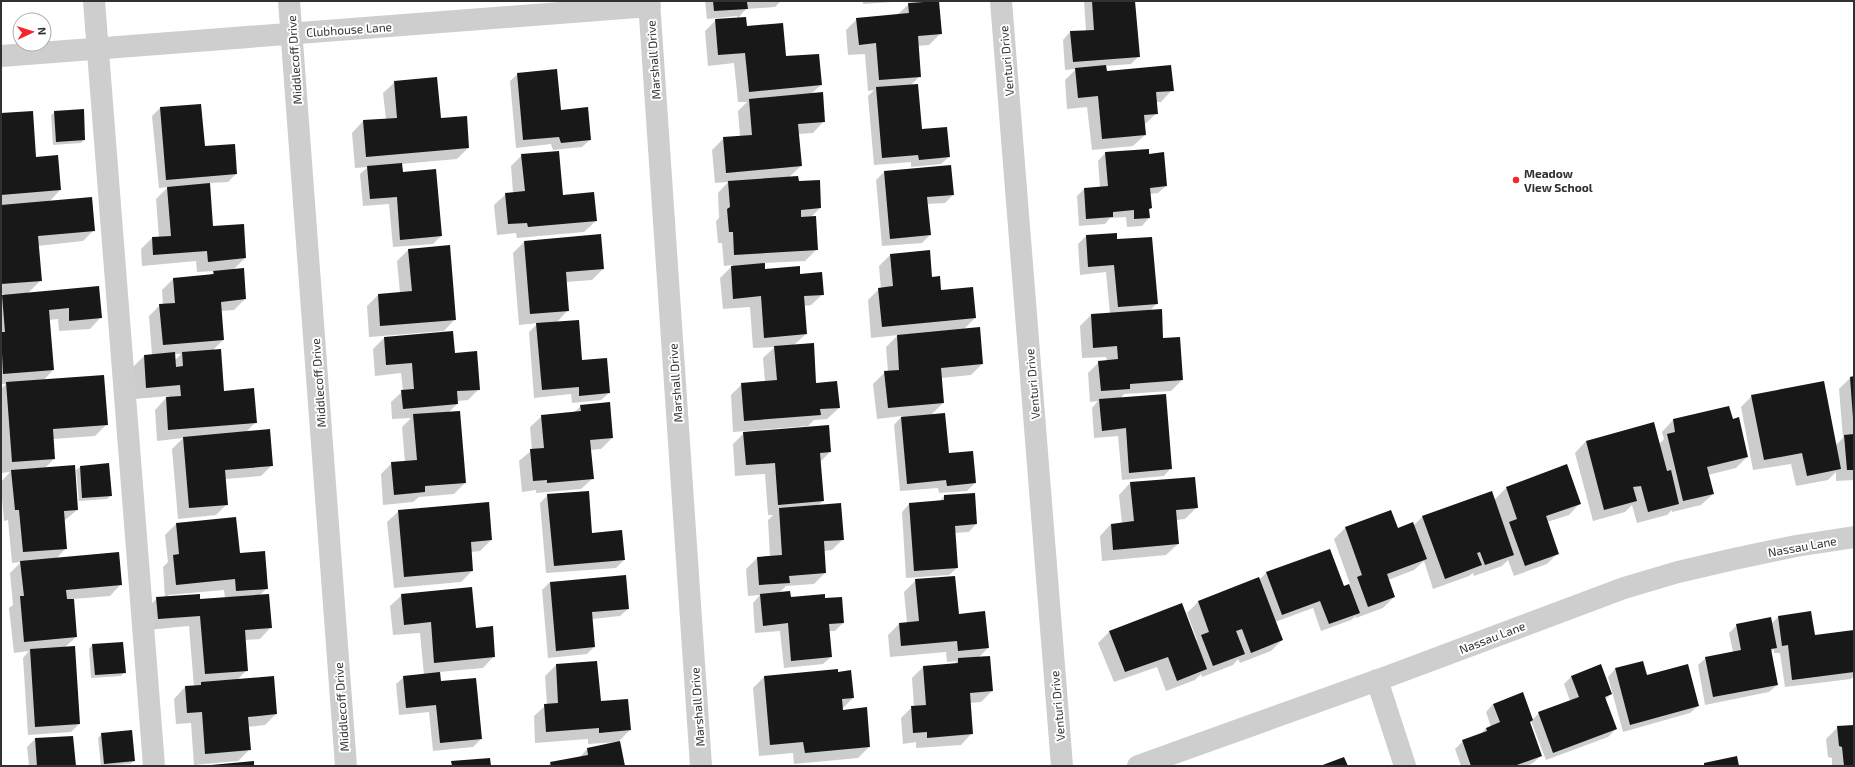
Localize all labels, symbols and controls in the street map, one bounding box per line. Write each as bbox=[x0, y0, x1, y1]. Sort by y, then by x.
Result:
north arrow bbox=[12, 12, 52, 52]
street label: Middlecoff Drive bbox=[284, 15, 304, 105]
street label: Clubhouse Lane bbox=[306, 19, 392, 39]
street label: Marshall Drive bbox=[643, 20, 663, 100]
street label: Venturi Drive bbox=[996, 25, 1016, 97]
text: N bbox=[36, 27, 49, 36]
place label: Meadow View School bbox=[1524, 166, 1593, 194]
marker: Meadow View School bbox=[1511, 175, 1521, 185]
street label: Middlecoff Drive bbox=[308, 338, 328, 428]
street label: Marshall Drive bbox=[665, 343, 685, 423]
street label: Venturi Drive bbox=[1022, 348, 1042, 420]
street label: Nassau Lane bbox=[1767, 533, 1837, 559]
street label: Nassau Lane bbox=[1457, 618, 1527, 656]
street label: Middlecoff Drive bbox=[331, 662, 351, 752]
street label: Marshall Drive bbox=[687, 667, 707, 747]
street label: Venturi Drive bbox=[1047, 670, 1067, 742]

